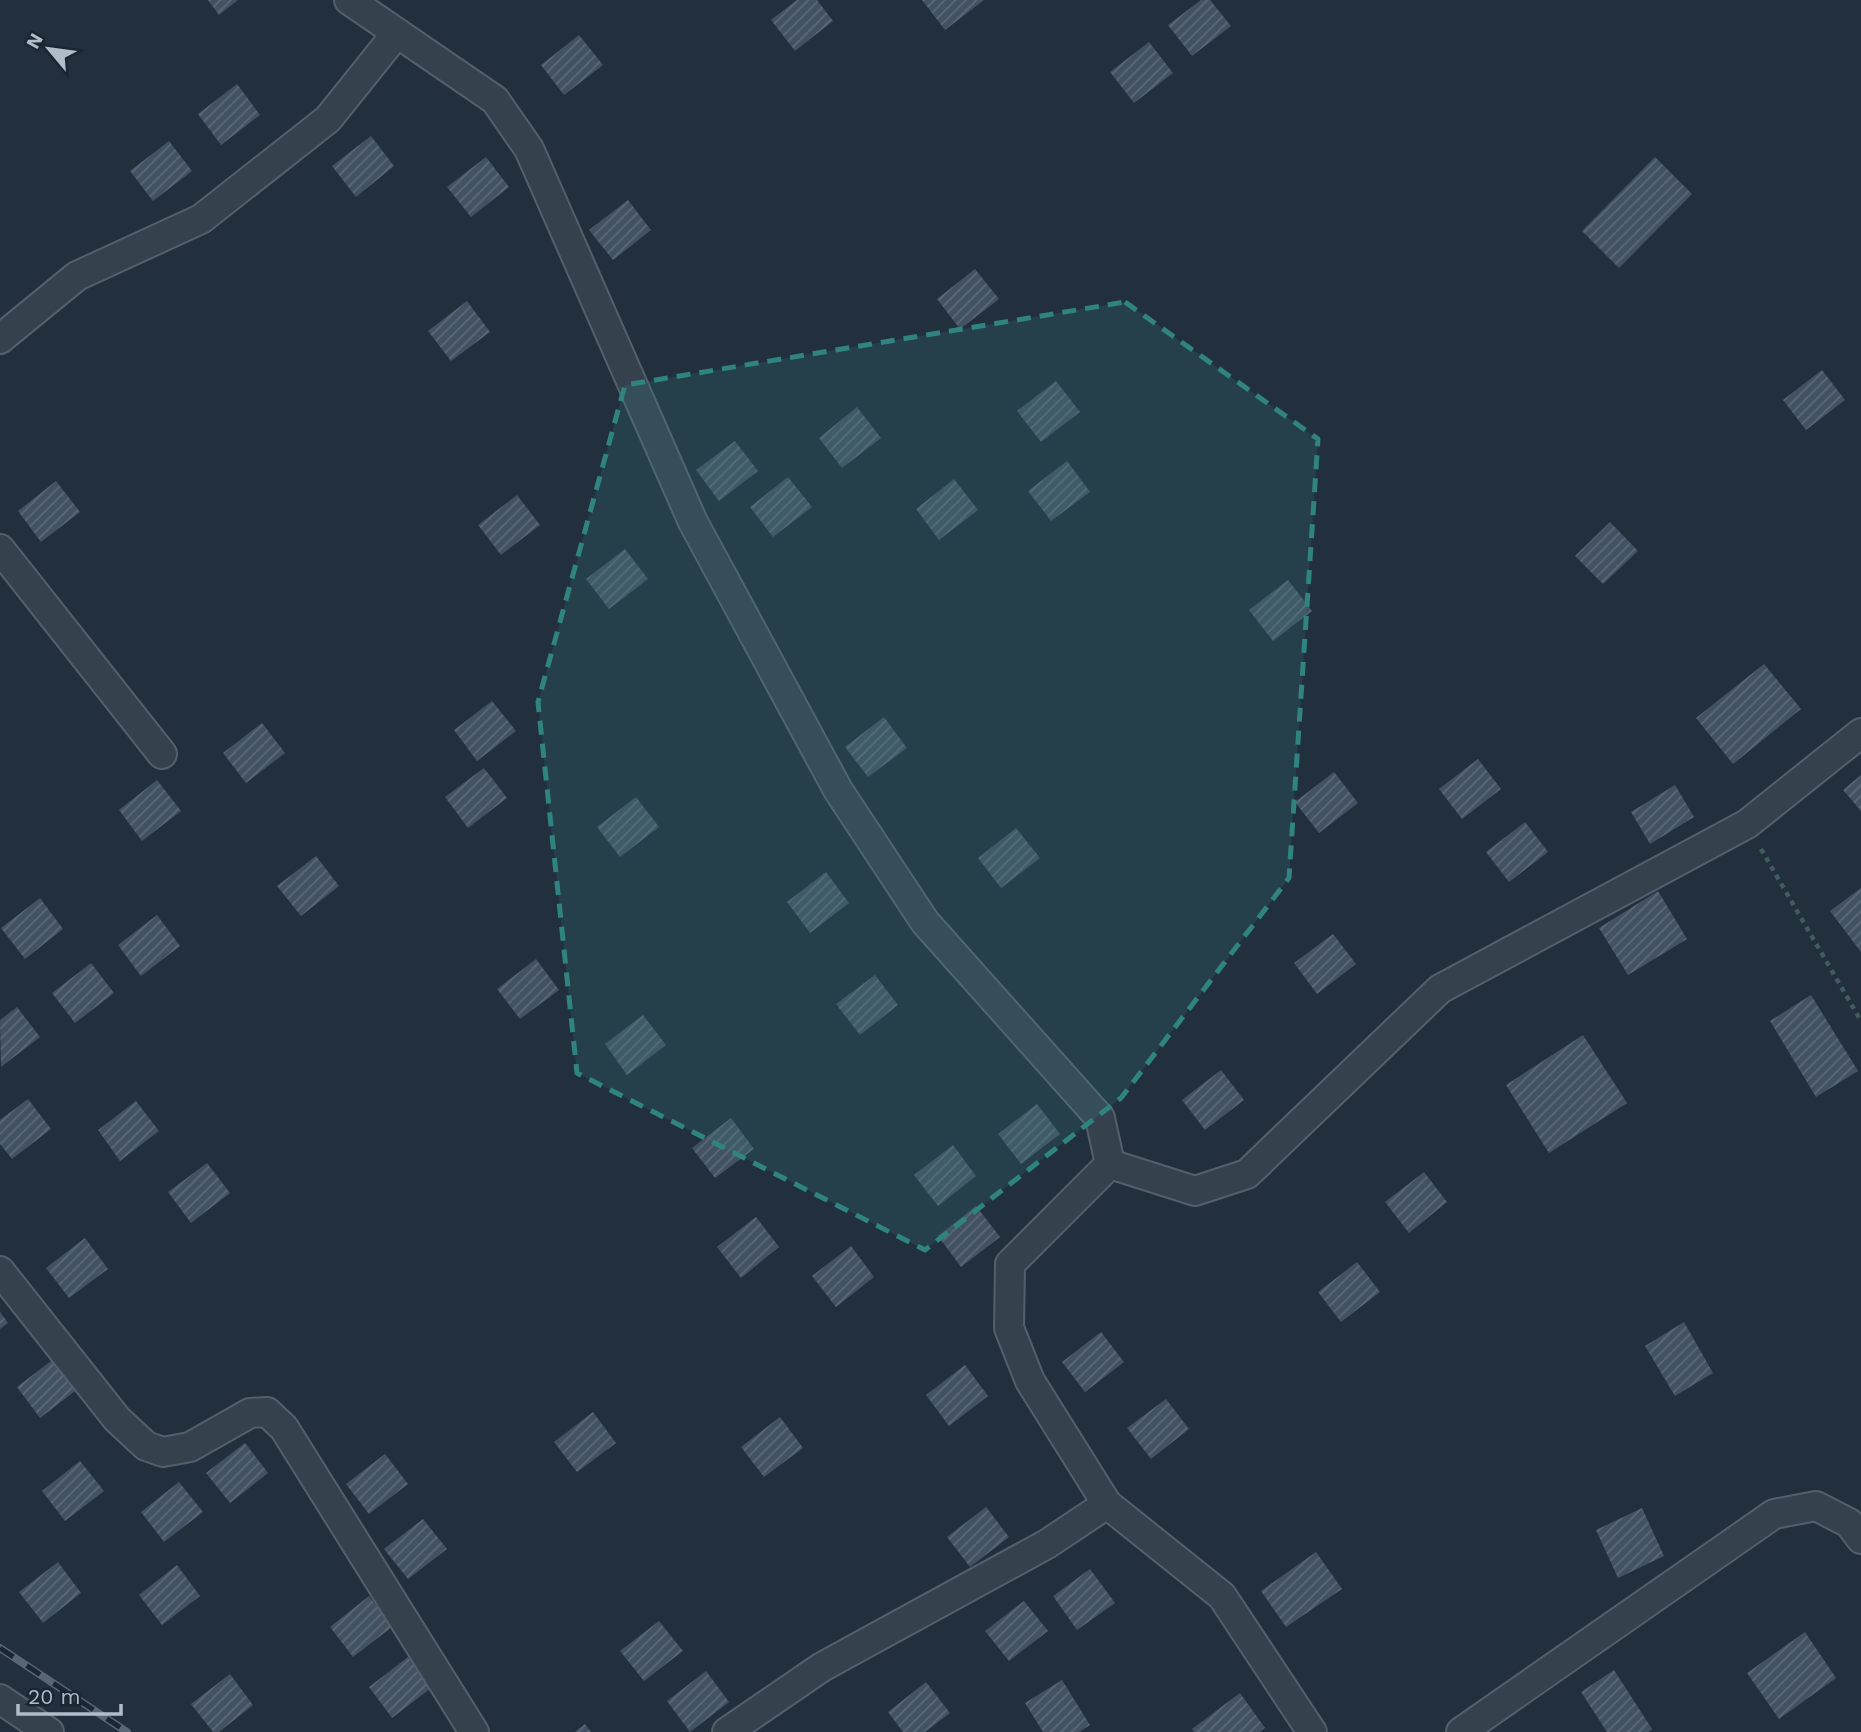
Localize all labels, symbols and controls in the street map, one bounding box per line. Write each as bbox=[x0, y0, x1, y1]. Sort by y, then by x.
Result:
north arrow bbox=[14, 14, 84, 84]
text: N bbox=[21, 29, 48, 53]
scale bar bbox=[18, 1672, 121, 1716]
text: 20 m bbox=[28, 1684, 80, 1709]

